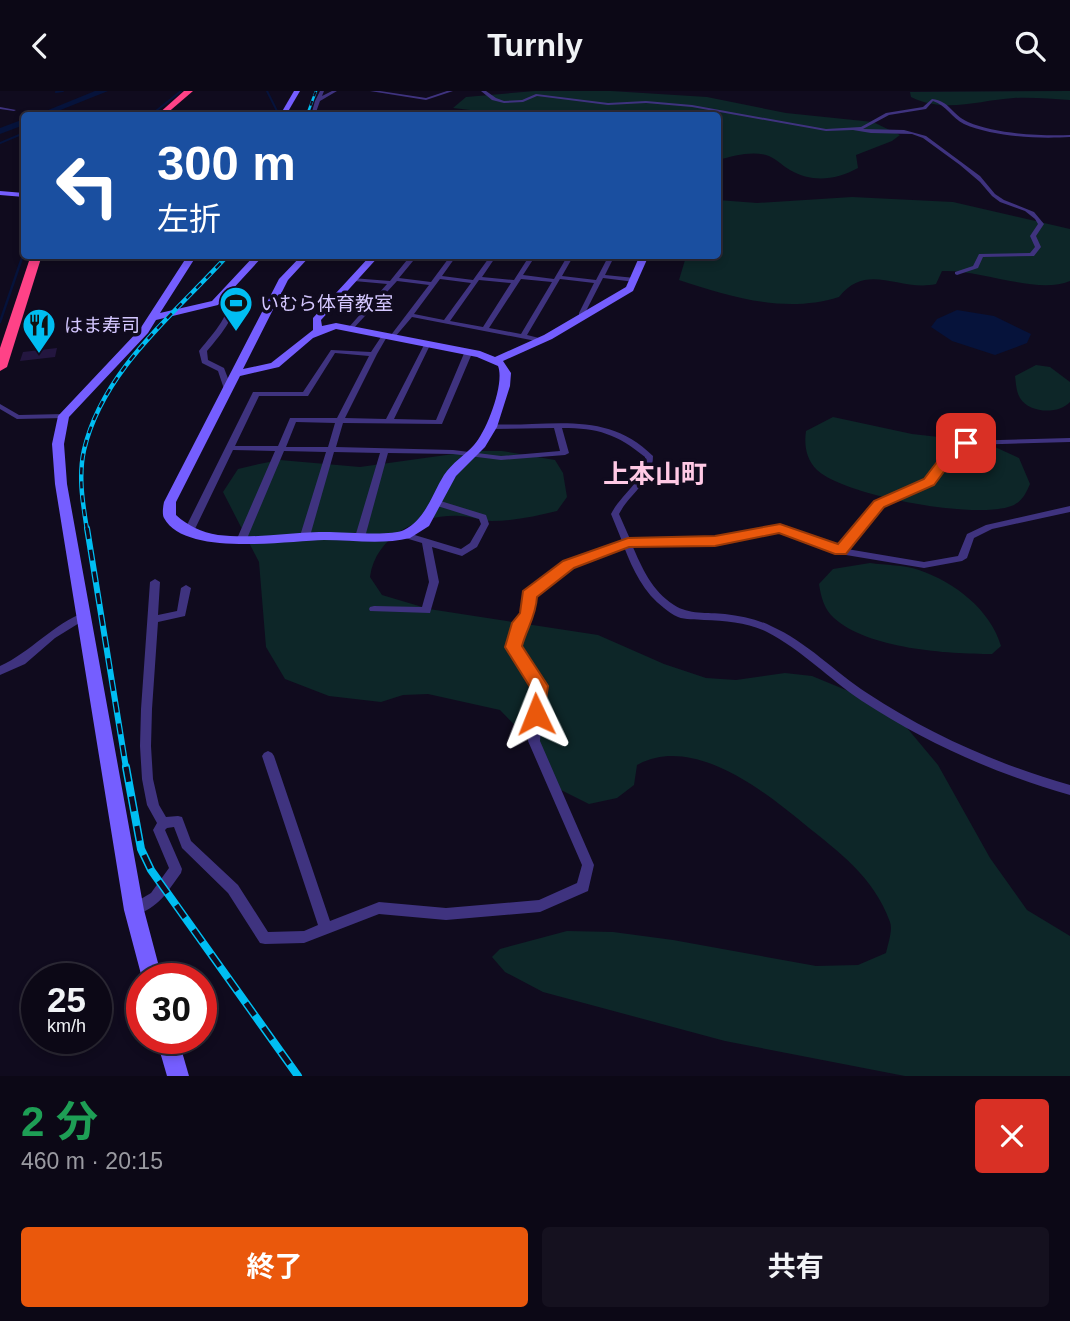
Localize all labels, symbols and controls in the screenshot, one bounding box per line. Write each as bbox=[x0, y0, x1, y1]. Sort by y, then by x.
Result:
icon: back bbox=[21, 27, 59, 65]
text: Turnly bbox=[487, 27, 583, 63]
icon: search bbox=[1011, 27, 1049, 65]
text: 300 m bbox=[157, 136, 296, 190]
icon: left bbox=[42, 140, 133, 231]
text: 左折 bbox=[157, 201, 221, 237]
sports icon: いむら体育教室 bbox=[217, 284, 255, 333]
place label: いむら体育教室 bbox=[260, 293, 393, 314]
restaurant icon: はま寿司 bbox=[20, 306, 58, 355]
place label: はま寿司 bbox=[64, 315, 140, 336]
pin bbox=[936, 413, 996, 473]
icon: arrive bbox=[947, 424, 985, 462]
district label: 上本山町 bbox=[603, 459, 707, 489]
position arrow bbox=[499, 677, 573, 751]
speed limit sign: 30 bbox=[126, 963, 217, 1054]
text: 25 bbox=[47, 980, 86, 1019]
text: km/h bbox=[47, 1016, 86, 1036]
text: 2 分 bbox=[21, 1098, 98, 1145]
button: close bbox=[975, 1099, 1049, 1173]
text: 460 m · 20:15 bbox=[21, 1148, 163, 1174]
button: 終了 bbox=[21, 1227, 528, 1307]
button: 共有 bbox=[542, 1227, 1049, 1307]

